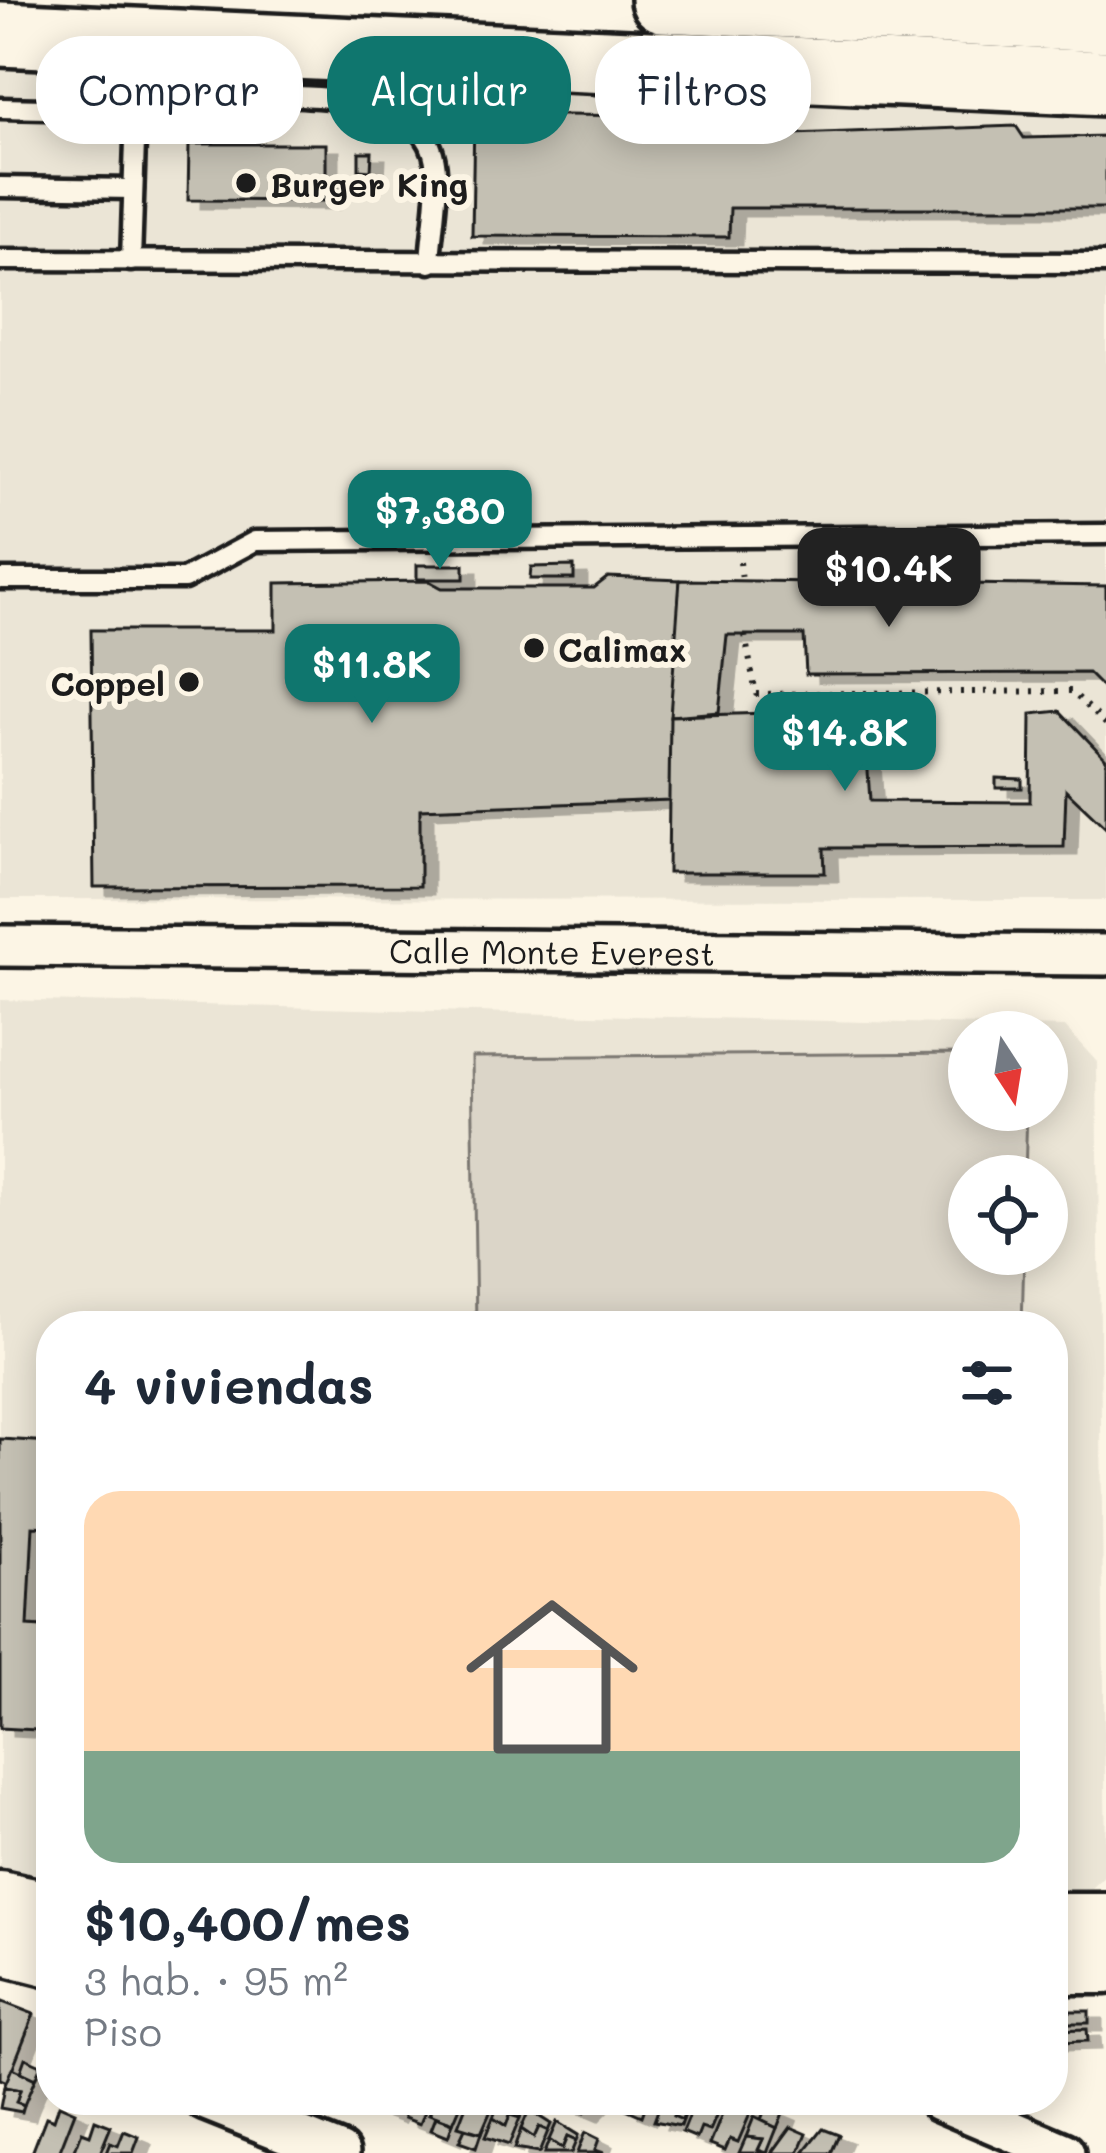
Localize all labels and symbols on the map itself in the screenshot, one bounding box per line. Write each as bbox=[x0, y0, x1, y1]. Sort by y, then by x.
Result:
place label: Burger King bbox=[270, 162, 468, 205]
marker: Burger King bbox=[233, 170, 259, 196]
pin: $7,380 bbox=[342, 470, 538, 572]
pin: $10.4K bbox=[791, 528, 987, 630]
pin: $11.8K bbox=[274, 624, 470, 726]
place label: Calimax bbox=[558, 627, 687, 670]
marker: Calimax bbox=[521, 635, 547, 661]
place label: Coppel bbox=[50, 661, 165, 704]
marker: Coppel bbox=[176, 669, 202, 695]
pin: $14.8K bbox=[747, 692, 943, 794]
street label: Calle Monte Everest bbox=[389, 928, 715, 973]
north arrow bbox=[948, 1011, 1068, 1131]

